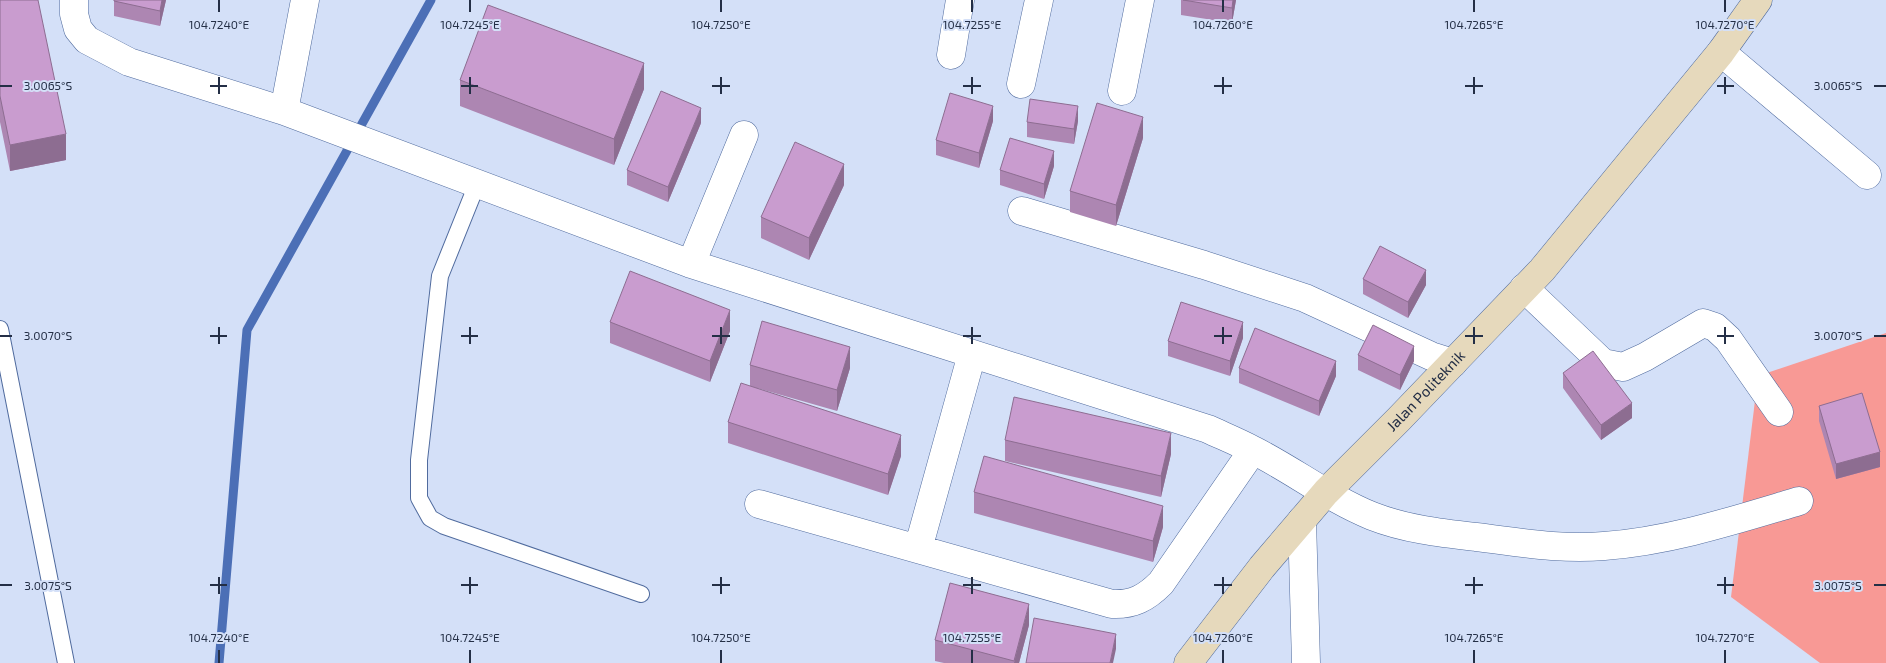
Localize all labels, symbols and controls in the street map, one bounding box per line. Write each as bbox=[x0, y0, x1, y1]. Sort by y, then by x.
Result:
text: 104.7240°E bbox=[189, 17, 249, 31]
text: 104.7245°E bbox=[440, 17, 500, 31]
text: 104.7250°E bbox=[691, 17, 751, 31]
text: 104.7255°E bbox=[943, 17, 1002, 31]
text: 104.7260°E bbox=[1193, 17, 1253, 31]
text: 104.7265°E bbox=[1445, 17, 1504, 31]
text: 104.7270°E bbox=[1695, 17, 1755, 31]
text: 3.0065°S bbox=[24, 78, 72, 92]
text: 3.0065°S bbox=[1814, 78, 1862, 92]
text: 3.0070°S bbox=[24, 328, 72, 342]
text: 3.0070°S bbox=[1814, 328, 1862, 342]
street label: Jalan Politeknik bbox=[1382, 346, 1468, 434]
text: 3.0075°S bbox=[24, 578, 72, 592]
text: 3.0075°S bbox=[1814, 578, 1862, 592]
text: 104.7240°E bbox=[189, 630, 249, 644]
text: 104.7245°E bbox=[440, 630, 500, 644]
text: 104.7250°E bbox=[691, 630, 751, 644]
text: 104.7255°E bbox=[943, 630, 1002, 644]
text: 104.7260°E bbox=[1193, 630, 1253, 644]
text: 104.7265°E bbox=[1445, 630, 1504, 644]
text: 104.7270°E bbox=[1695, 630, 1755, 644]

